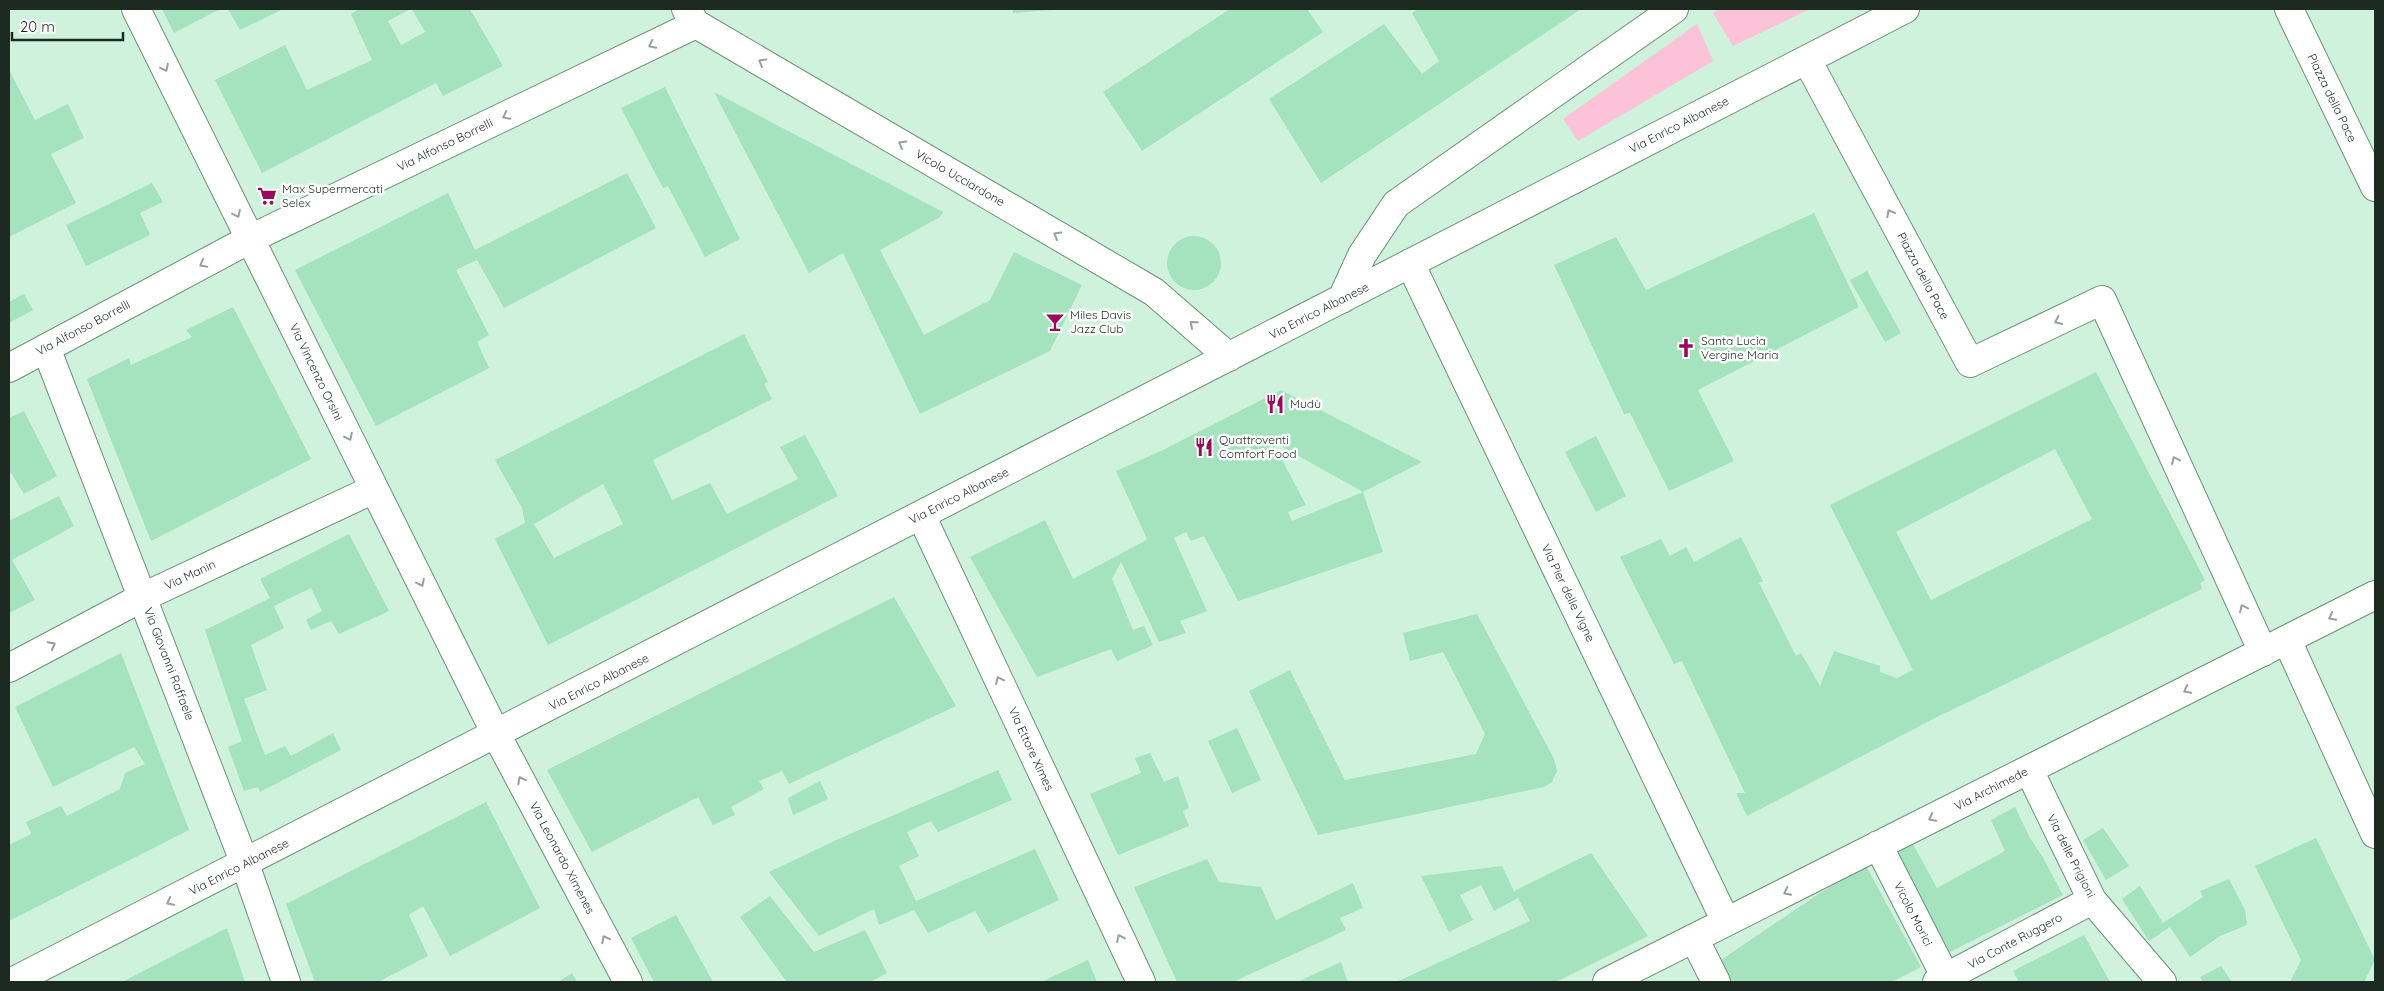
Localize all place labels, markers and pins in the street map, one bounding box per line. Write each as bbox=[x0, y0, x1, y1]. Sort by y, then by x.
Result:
place label: Max Supermercati Selex bbox=[282, 181, 383, 210]
supermarket icon: Max Supermercati Selex bbox=[256, 185, 278, 207]
place label: Miles Davis Jazz Club bbox=[1070, 307, 1131, 336]
bar icon: Miles Davis Jazz Club bbox=[1044, 311, 1066, 333]
place label: Santa Lucia Vergine Maria bbox=[1701, 333, 1779, 362]
church icon: Santa Lucia Vergine Maria bbox=[1675, 337, 1697, 359]
restaurant icon: Mudù bbox=[1264, 393, 1286, 415]
place label: Mudù bbox=[1290, 396, 1321, 411]
place label: Quattroventi Comfort Food bbox=[1219, 432, 1297, 461]
restaurant icon: Quattroventi Comfort Food bbox=[1193, 436, 1215, 458]

